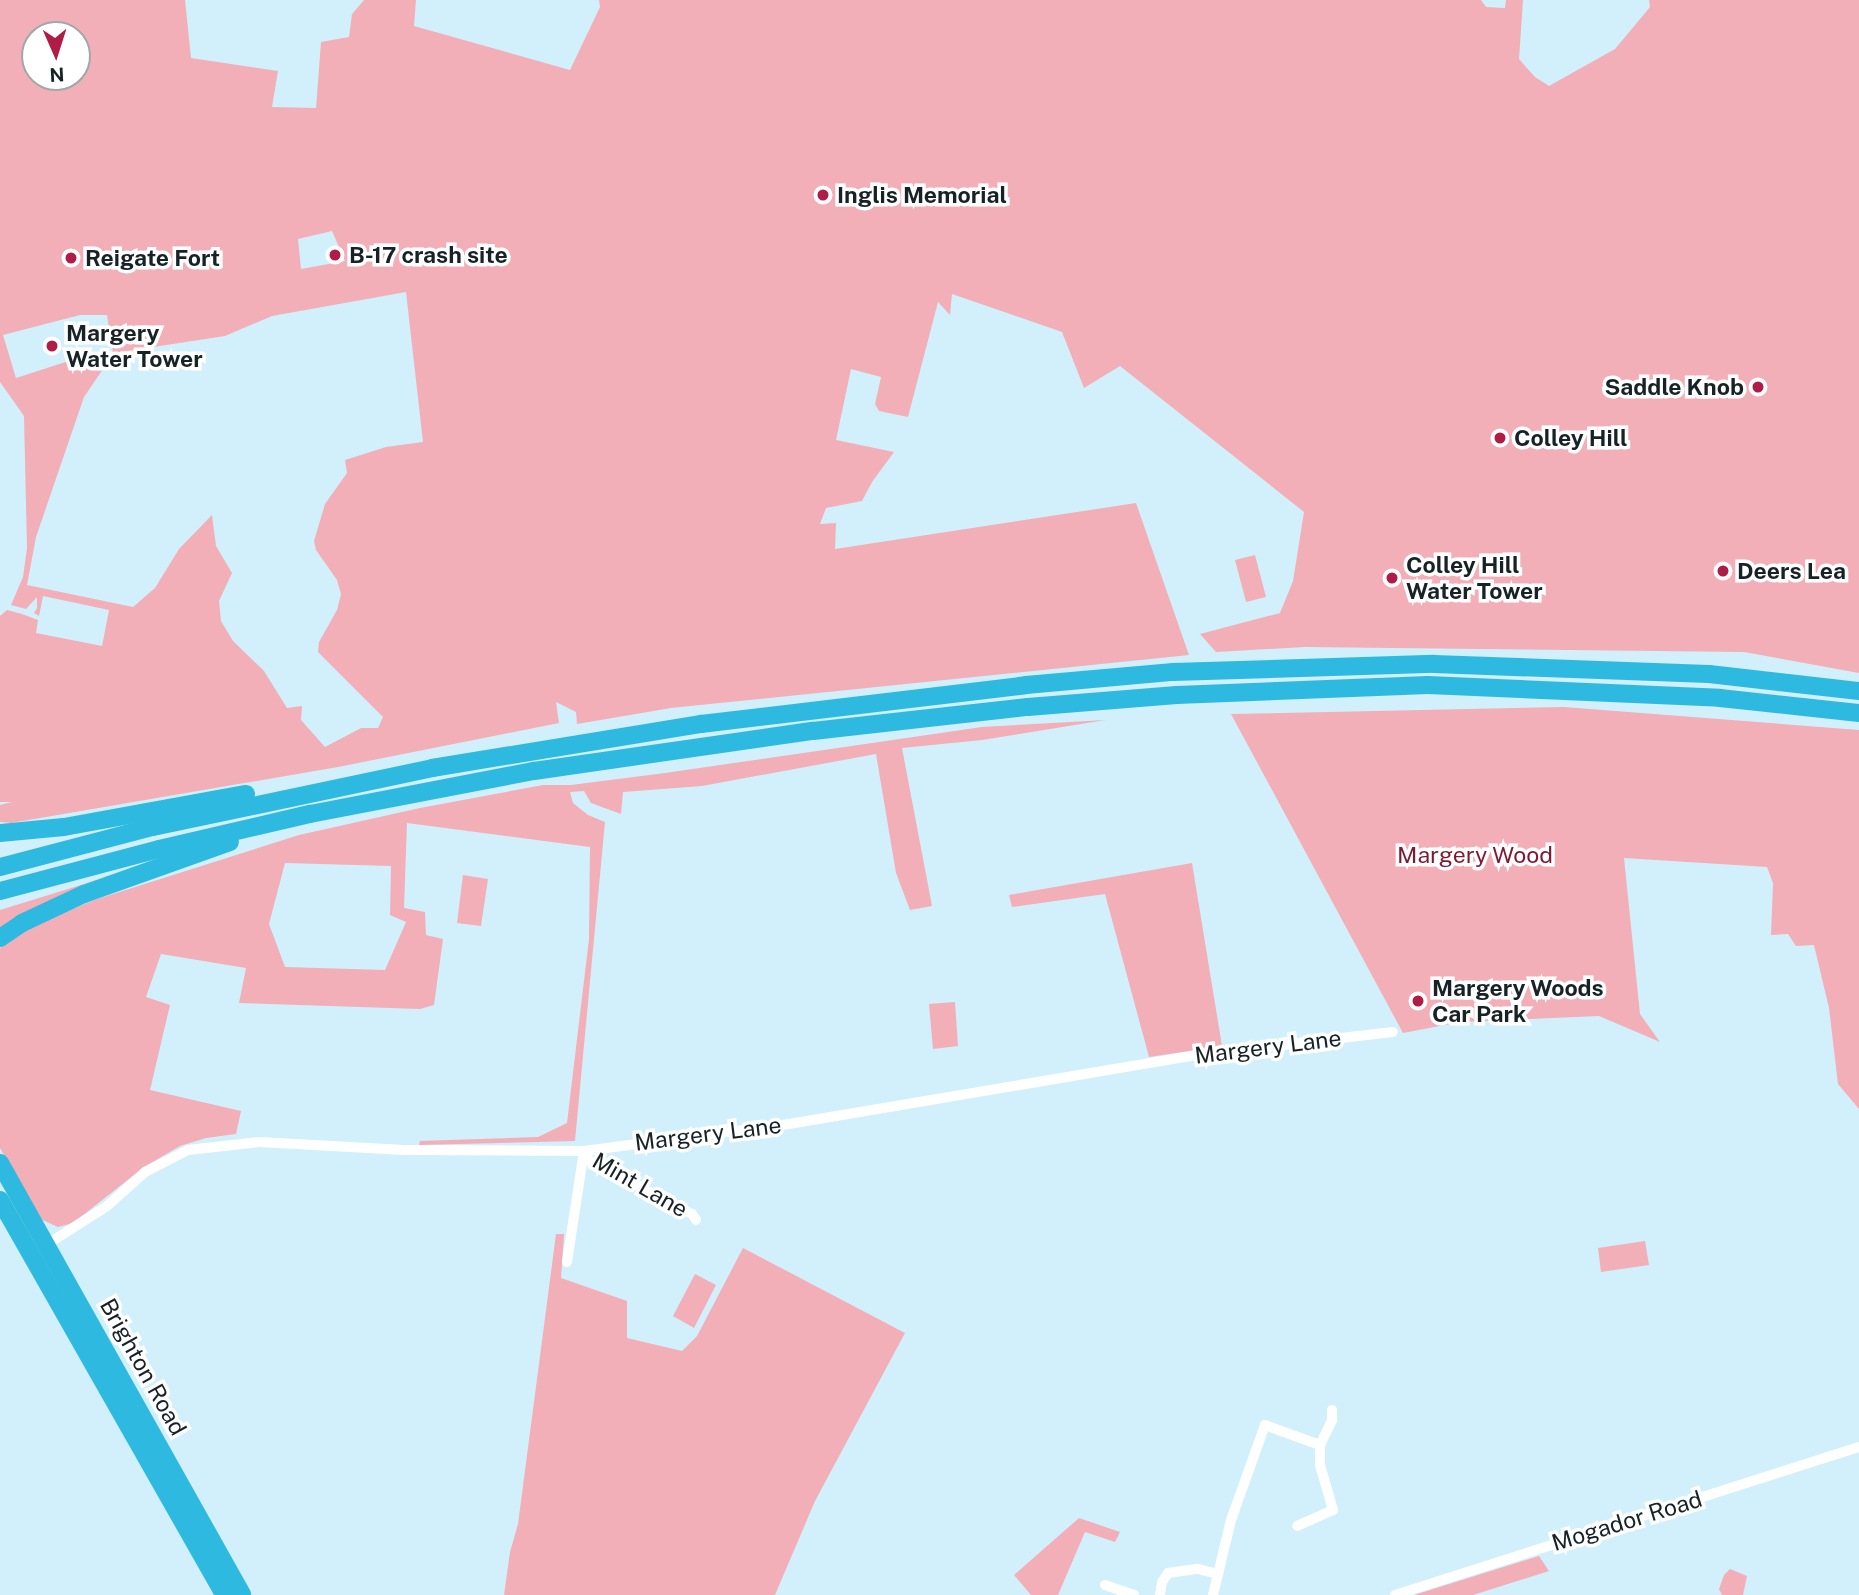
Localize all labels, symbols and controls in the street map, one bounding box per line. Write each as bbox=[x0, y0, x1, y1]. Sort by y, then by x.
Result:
north arrow bbox=[21, 21, 91, 91]
text: N bbox=[49, 64, 65, 86]
place label: Inglis Memorial bbox=[837, 181, 1007, 209]
marker: Inglis Memorial bbox=[815, 187, 831, 203]
place label: B-17 crash site bbox=[349, 241, 508, 269]
place label: Reigate Fort bbox=[85, 244, 220, 272]
marker: B-17 crash site bbox=[327, 247, 343, 263]
marker: Reigate Fort bbox=[63, 250, 79, 266]
place label: Margery Water Tower bbox=[66, 319, 203, 373]
marker: Margery Water Tower bbox=[44, 338, 60, 354]
place label: Saddle Knob bbox=[1604, 373, 1744, 401]
marker: Saddle Knob bbox=[1750, 379, 1766, 395]
place label: Colley Hill bbox=[1514, 424, 1628, 452]
marker: Colley Hill bbox=[1492, 430, 1508, 446]
place label: Colley Hill Water Tower bbox=[1406, 551, 1543, 605]
place label: Deers Lea bbox=[1737, 557, 1846, 585]
marker: Deers Lea bbox=[1715, 563, 1731, 579]
marker: Colley Hill Water Tower bbox=[1384, 570, 1400, 586]
park label: Margery Wood bbox=[1397, 841, 1553, 869]
place label: Margery Woods Car Park bbox=[1432, 974, 1604, 1028]
marker: Margery Woods Car Park bbox=[1410, 993, 1426, 1009]
street label: Margery Lane bbox=[1193, 1024, 1343, 1070]
street label: Margery Lane bbox=[633, 1111, 783, 1157]
street label: Mint Lane bbox=[587, 1147, 693, 1223]
street label: Brighton Road bbox=[94, 1294, 192, 1440]
street label: Mogador Road bbox=[1549, 1485, 1705, 1557]

